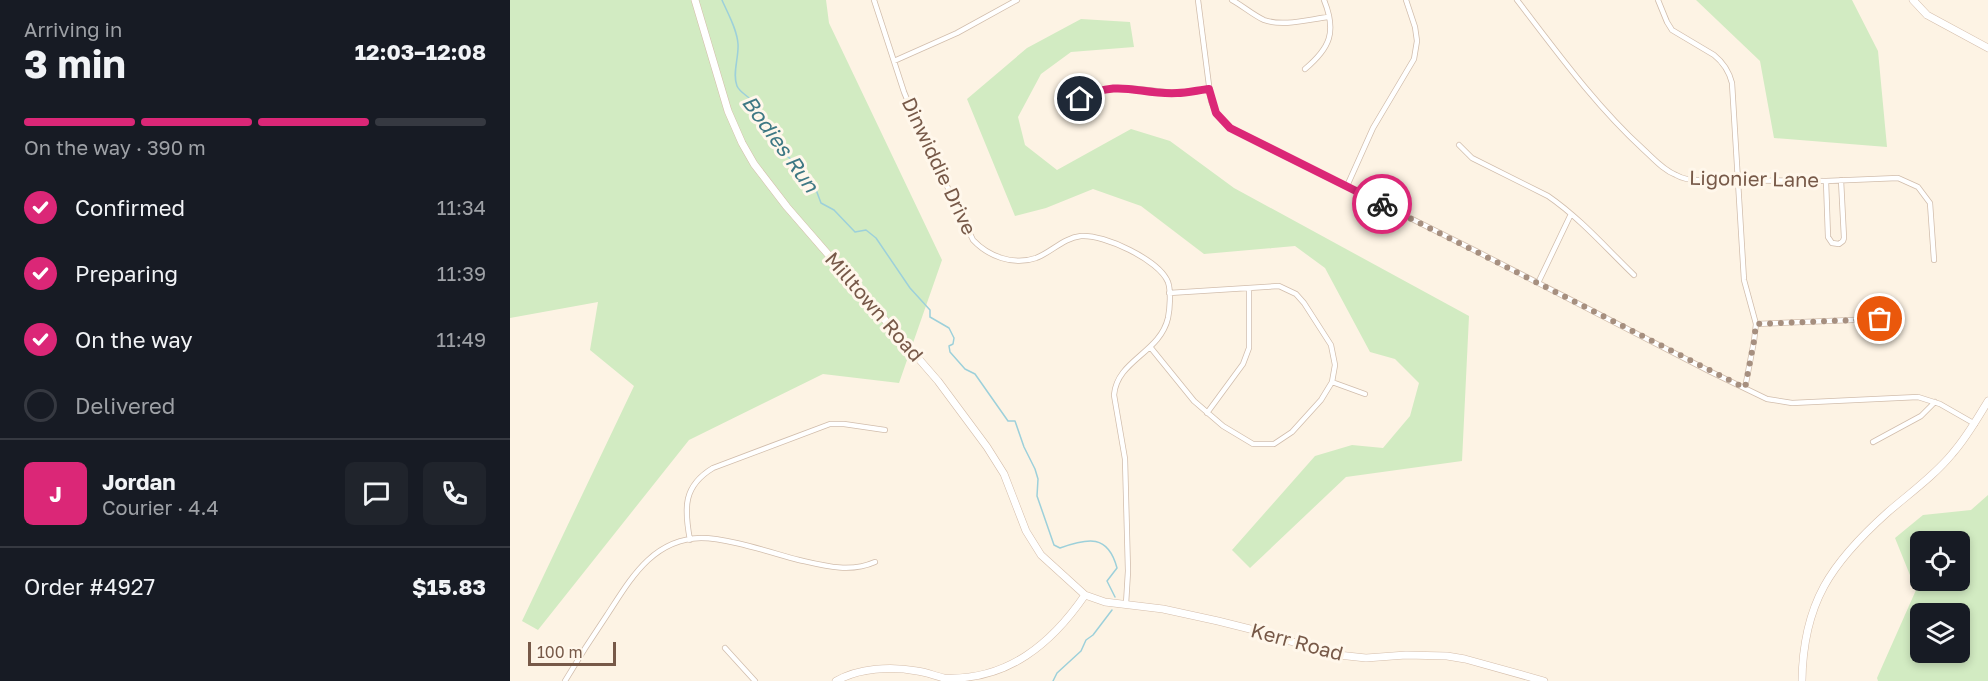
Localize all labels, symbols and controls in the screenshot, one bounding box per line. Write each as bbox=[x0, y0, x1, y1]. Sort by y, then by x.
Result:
text: Arriving in bbox=[24, 17, 122, 41]
text: 12:03–12:08 bbox=[355, 38, 486, 65]
text: 3 min bbox=[24, 40, 126, 87]
pin bbox=[1054, 73, 1105, 124]
icon: home bbox=[1063, 82, 1096, 115]
water label: Bodies Run bbox=[737, 90, 825, 198]
street label: Dinwiddie Drive bbox=[898, 93, 982, 238]
text: On the way · 390 m bbox=[24, 135, 206, 159]
street label: Ligonier Lane bbox=[1689, 165, 1819, 191]
courier bbox=[1352, 174, 1412, 234]
icon: bike bbox=[1366, 188, 1399, 221]
icon: check bbox=[24, 191, 57, 224]
text: Confirmed bbox=[75, 194, 185, 221]
text: 11:34 bbox=[437, 195, 486, 219]
street label: Milltown Road bbox=[821, 247, 929, 366]
icon: check bbox=[24, 257, 57, 290]
text: Preparing bbox=[75, 260, 178, 287]
text: 11:39 bbox=[437, 261, 486, 285]
pin bbox=[1854, 293, 1905, 344]
icon: bag bbox=[1863, 302, 1896, 335]
icon: check bbox=[24, 323, 57, 356]
text: On the way bbox=[75, 326, 193, 353]
text: 11:49 bbox=[436, 327, 486, 351]
text: Delivered bbox=[75, 392, 175, 419]
button: chat bbox=[345, 462, 408, 525]
button: phone bbox=[423, 462, 486, 525]
text: Jordan bbox=[102, 468, 176, 495]
text: J bbox=[49, 480, 62, 507]
text: Courier · 4.4 bbox=[102, 495, 219, 519]
map controls bbox=[1910, 531, 1970, 663]
button: locate bbox=[1910, 531, 1970, 591]
text: Order #4927 bbox=[24, 573, 155, 600]
text: $15.83 bbox=[412, 573, 486, 600]
button: layers bbox=[1910, 603, 1970, 663]
street label: Kerr Road bbox=[1248, 617, 1346, 665]
scale bar bbox=[528, 639, 616, 666]
text: 100 m bbox=[537, 642, 583, 662]

